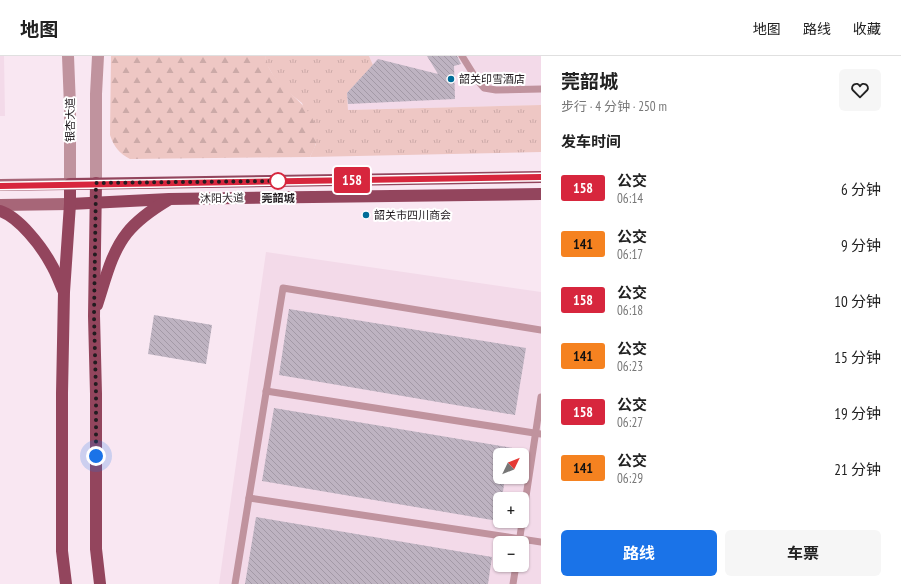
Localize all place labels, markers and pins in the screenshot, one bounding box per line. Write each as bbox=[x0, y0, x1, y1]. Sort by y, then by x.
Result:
place label: 韶关印雪酒店 bbox=[459, 72, 525, 86]
marker: 韶关印雪酒店 bbox=[446, 74, 456, 84]
marker: 莞韶城 bbox=[269, 172, 287, 190]
place label: 莞韶城 bbox=[262, 191, 295, 205]
place label: 韶关市四川商会 bbox=[374, 208, 451, 222]
marker: 韶关市四川商会 bbox=[361, 210, 371, 220]

